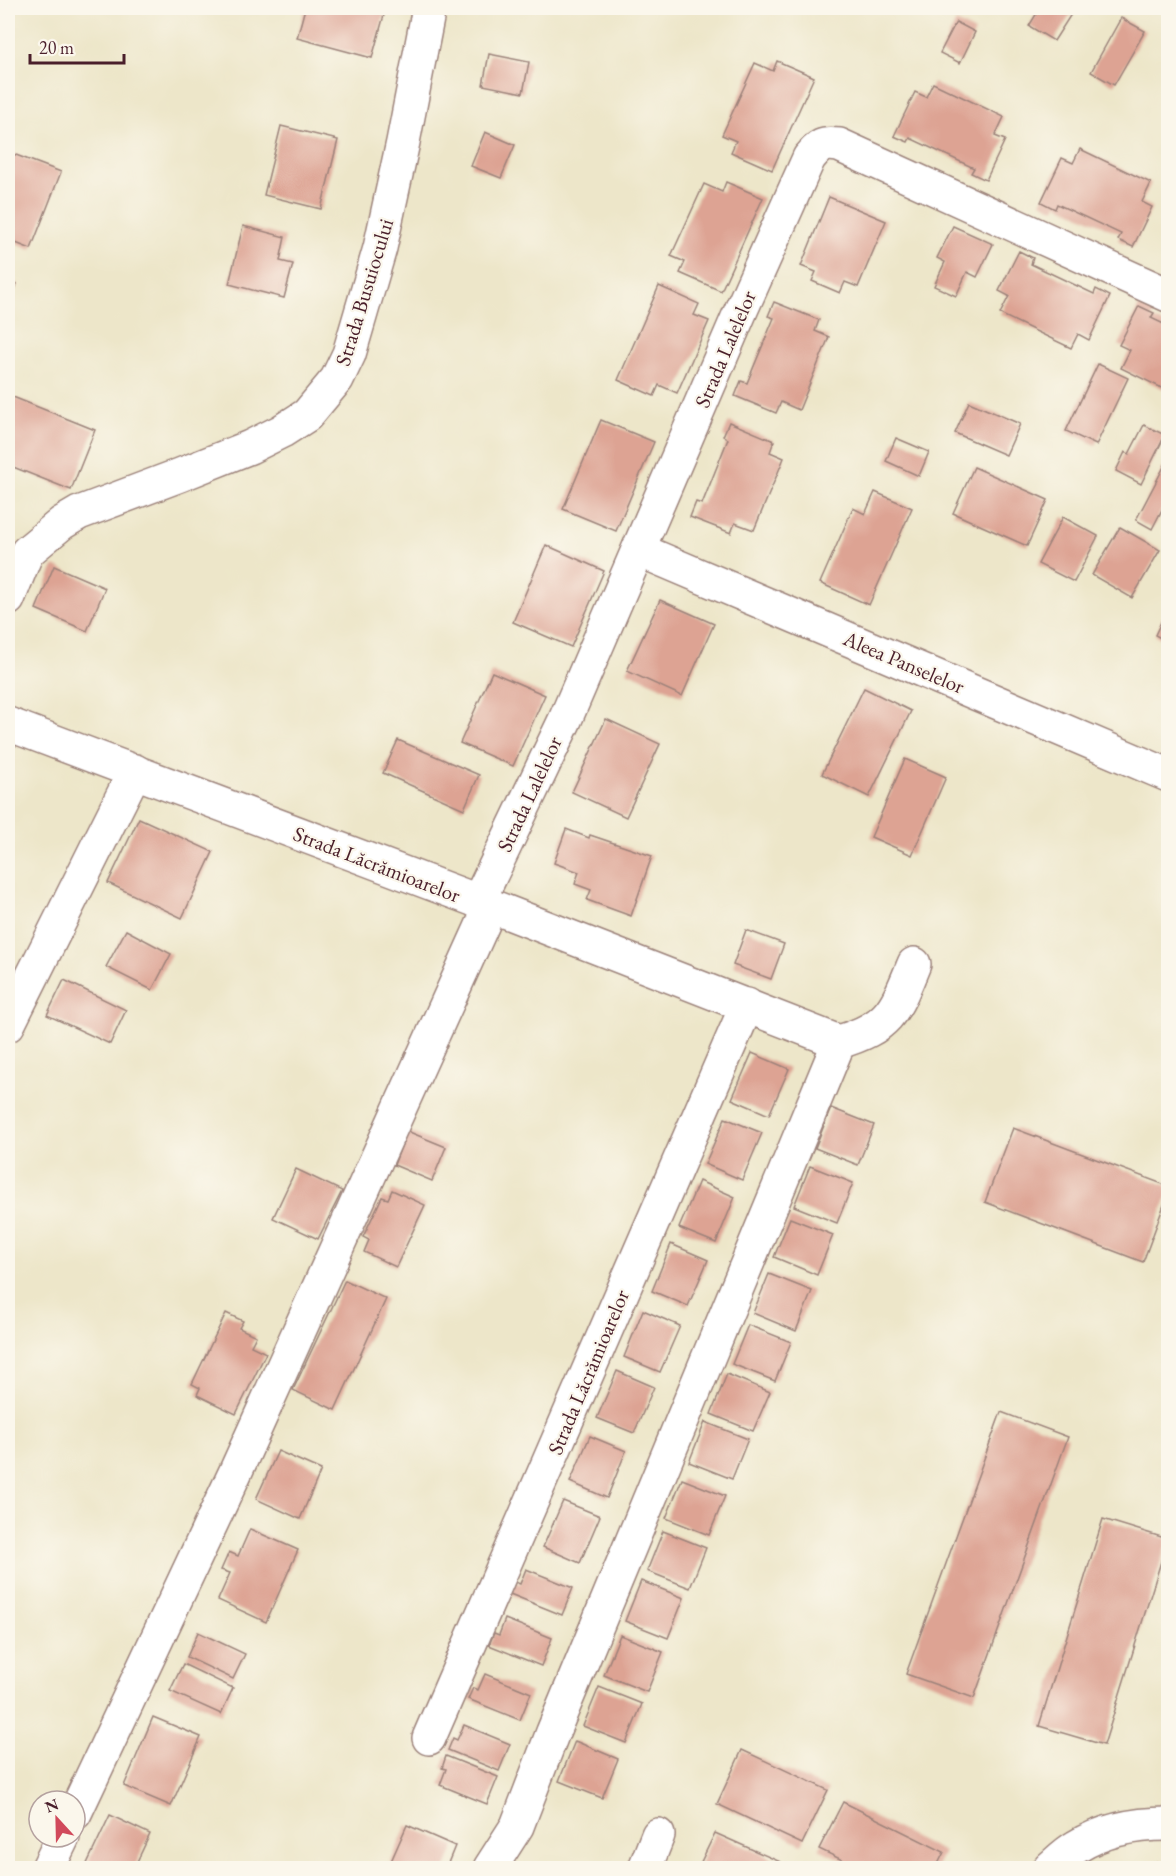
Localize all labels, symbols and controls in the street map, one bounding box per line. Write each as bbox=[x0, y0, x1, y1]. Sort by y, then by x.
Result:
scale bar bbox=[30, 27, 124, 65]
text: 20 m bbox=[39, 36, 74, 59]
street label: Strada Busuiocului bbox=[329, 215, 399, 369]
street label: Strada Lalelelor bbox=[688, 286, 762, 412]
street label: Aleea Panselelor bbox=[838, 624, 969, 700]
street label: Strada Lalelelor bbox=[490, 732, 568, 856]
street label: Strada Lăcrămioarelor bbox=[290, 820, 464, 908]
street label: Strada Lăcrămioarelor bbox=[541, 1285, 635, 1459]
north arrow bbox=[27, 1789, 87, 1849]
text: N bbox=[42, 1793, 62, 1818]

